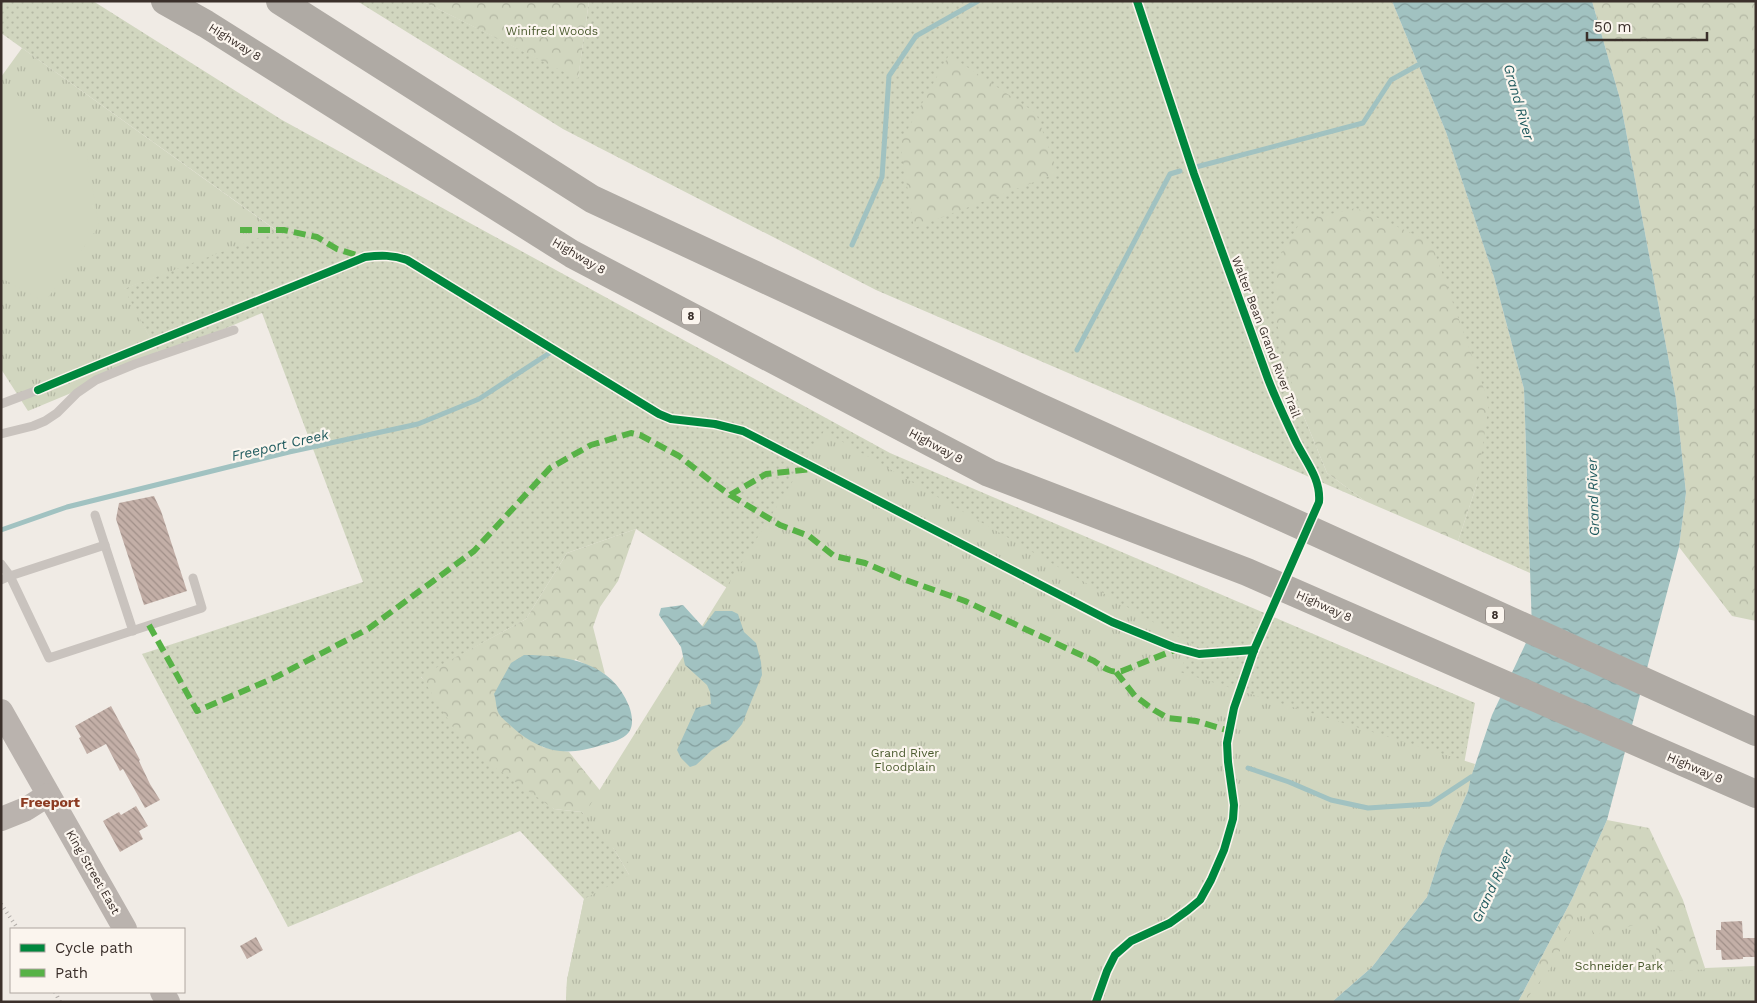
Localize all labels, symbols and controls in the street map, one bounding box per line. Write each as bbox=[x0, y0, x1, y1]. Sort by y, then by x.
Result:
scale bar bbox=[1587, 10, 1707, 42]
text: 50 m bbox=[1594, 18, 1631, 36]
street label: Highway 8 bbox=[206, 20, 264, 64]
park label: Winifred Woods bbox=[506, 24, 598, 38]
water label: Grand River bbox=[1500, 62, 1538, 142]
street label: Highway 8 bbox=[550, 235, 608, 277]
street label: Walter Bean Grand River Trail bbox=[1229, 254, 1303, 420]
road number: 8 bbox=[682, 308, 700, 324]
water label: Freeport Creek bbox=[230, 426, 331, 464]
street label: Highway 8 bbox=[906, 426, 966, 466]
water label: Grand River bbox=[1584, 457, 1602, 536]
street label: Highway 8 bbox=[1294, 588, 1354, 624]
road number: 8 bbox=[1486, 606, 1504, 624]
park label: Grand River Floodplain bbox=[871, 746, 939, 774]
street label: Highway 8 bbox=[1665, 750, 1725, 786]
district label: Freeport bbox=[20, 794, 80, 810]
street label: King Street East bbox=[63, 827, 123, 917]
water label: Grand River bbox=[1468, 847, 1516, 925]
legend bbox=[10, 928, 185, 993]
text: Cycle path bbox=[55, 939, 133, 957]
park label: Schneider Park bbox=[1575, 959, 1663, 973]
text: Path bbox=[55, 964, 88, 982]

